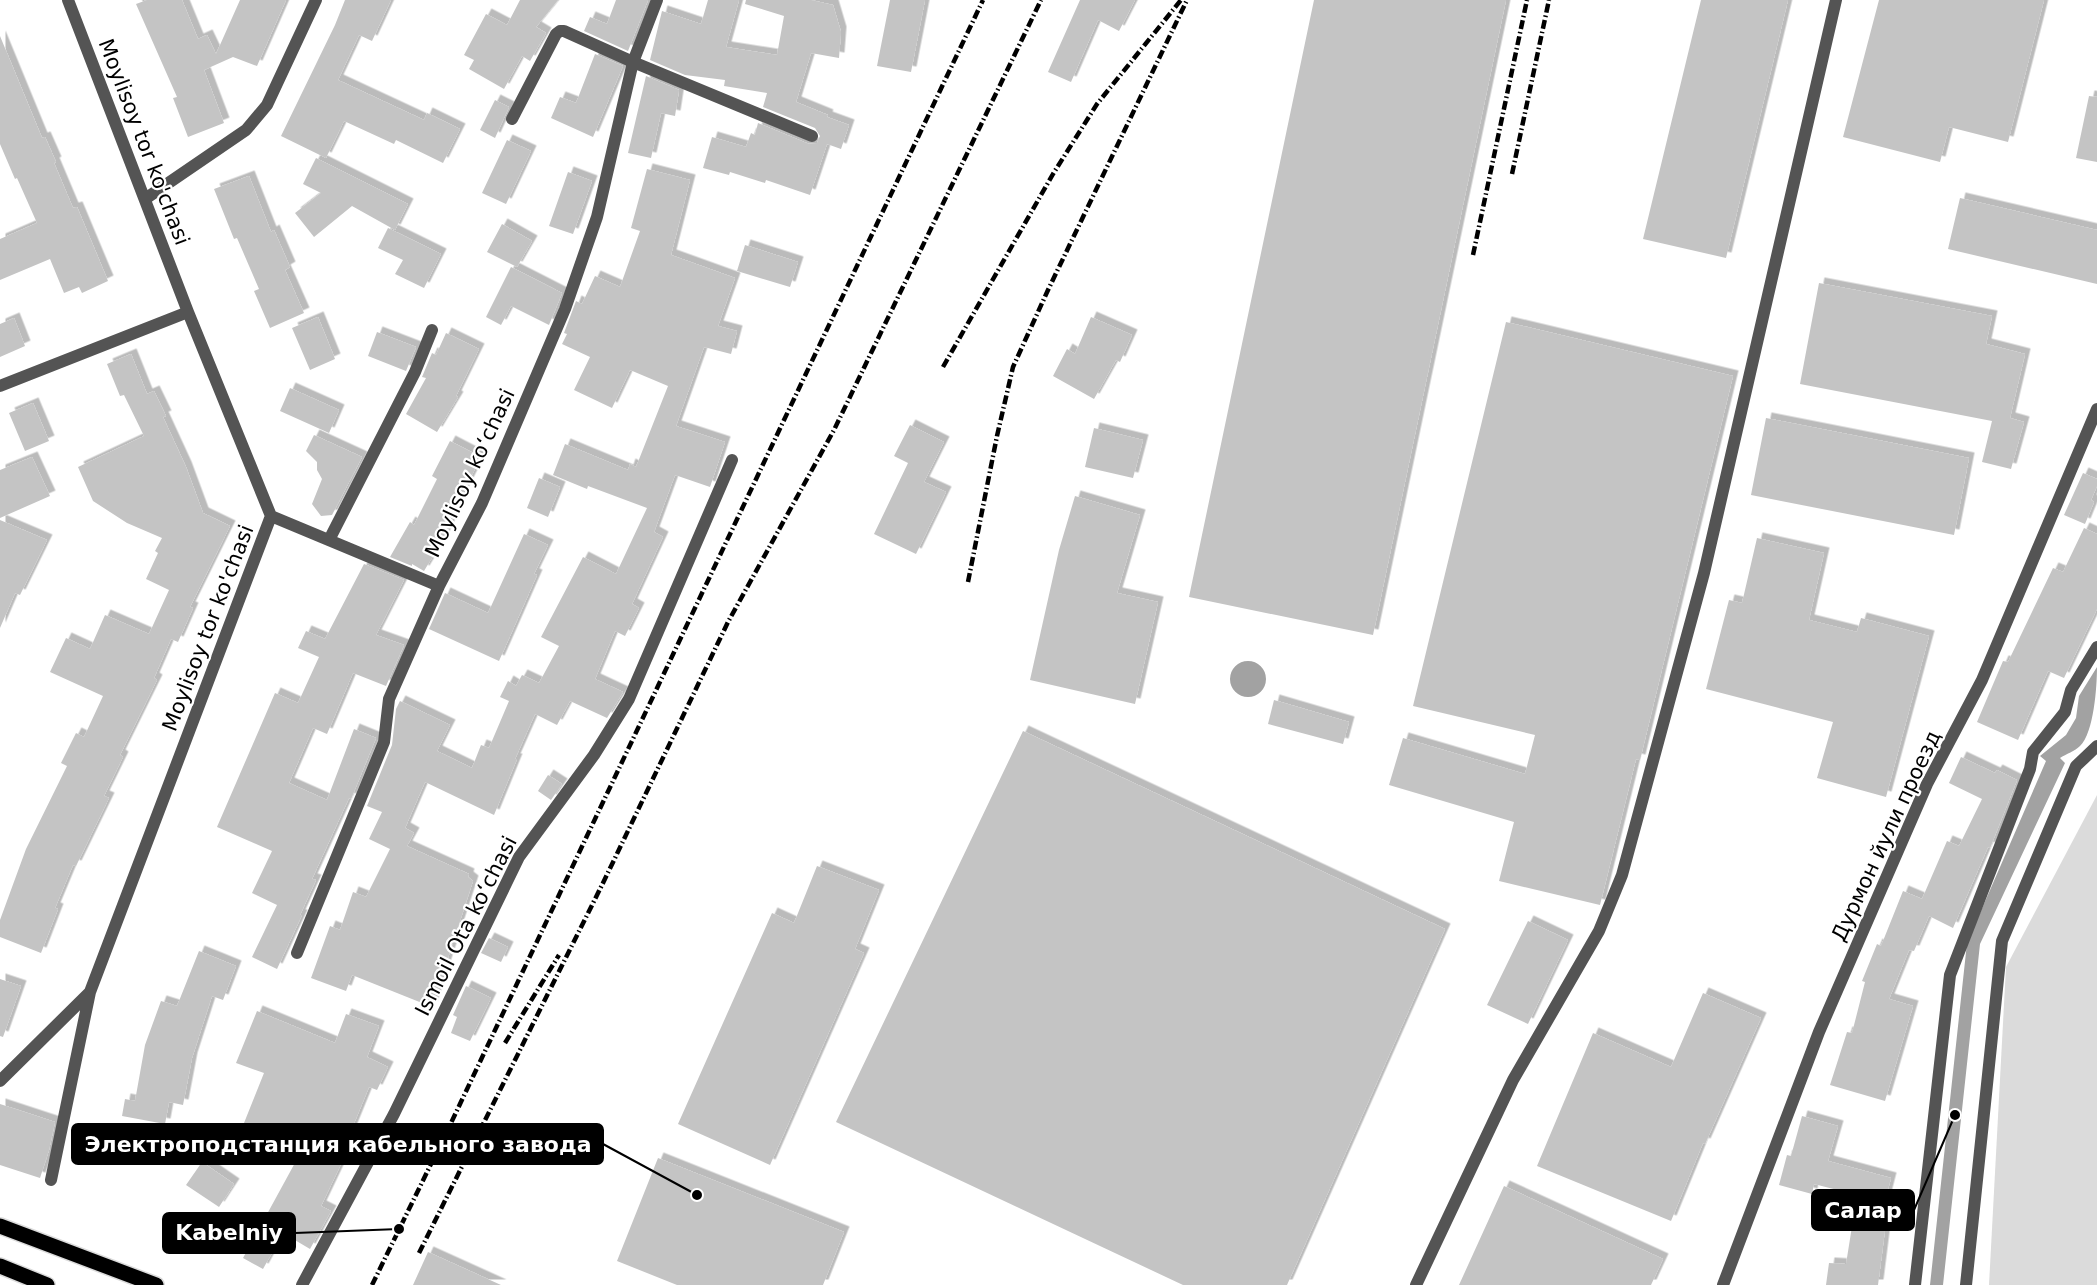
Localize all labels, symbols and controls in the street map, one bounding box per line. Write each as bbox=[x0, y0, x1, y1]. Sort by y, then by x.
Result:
street label: Moylisoy tor ko'chasi bbox=[94, 36, 194, 248]
street label: Moylisoy koʻchasi bbox=[420, 385, 520, 561]
street label: Moylisoy tor ko'chasi bbox=[158, 522, 258, 734]
street label: Дурмон йули проезд bbox=[1827, 727, 1945, 945]
street label: Ismoil Ota koʻchasi bbox=[410, 832, 522, 1020]
callout: Электроподстанция кабельного завода bbox=[72, 1124, 603, 1164]
text: Электроподстанция кабельного завода bbox=[84, 1132, 592, 1157]
callout: Салар bbox=[1812, 1190, 1914, 1230]
text: Салар bbox=[1824, 1198, 1902, 1223]
callout: Kabelniy bbox=[163, 1213, 295, 1253]
text: Kabelniy bbox=[175, 1220, 283, 1245]

